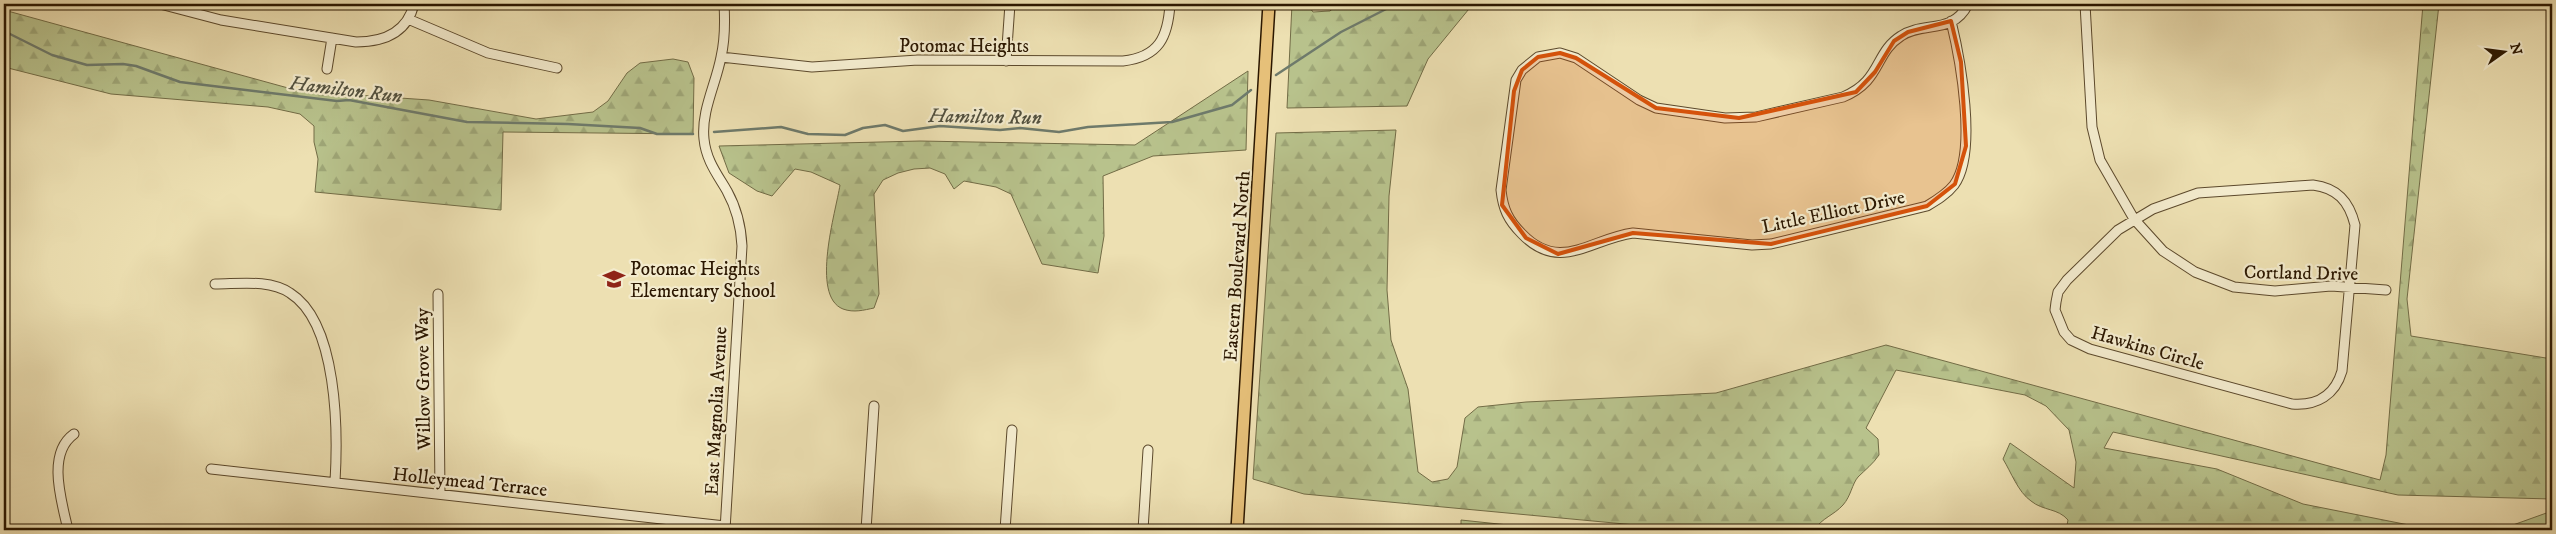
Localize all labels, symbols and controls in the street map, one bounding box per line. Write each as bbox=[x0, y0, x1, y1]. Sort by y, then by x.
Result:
north arrow bbox=[2478, 28, 2528, 78]
street label: Potomac Heights bbox=[899, 35, 1029, 58]
text: N bbox=[2506, 41, 2526, 57]
water label: Hamilton Run bbox=[287, 71, 404, 110]
water label: Hamilton Run bbox=[927, 104, 1042, 131]
street label: Eastern Boulevard North bbox=[1219, 170, 1256, 362]
street label: Little Elliott Drive bbox=[1760, 186, 1907, 239]
place label: Potomac Heights Elementary School bbox=[630, 258, 776, 303]
street label: Cortland Drive bbox=[2244, 261, 2359, 286]
school or university icon: Potomac Heights Elementary School bbox=[601, 266, 627, 292]
street label: Willow Grove Way bbox=[411, 307, 436, 451]
street label: Hawkins Circle bbox=[2088, 321, 2207, 376]
street label: East Magnolia Avenue bbox=[701, 326, 732, 496]
street label: Holleymead Terrace bbox=[391, 463, 548, 502]

